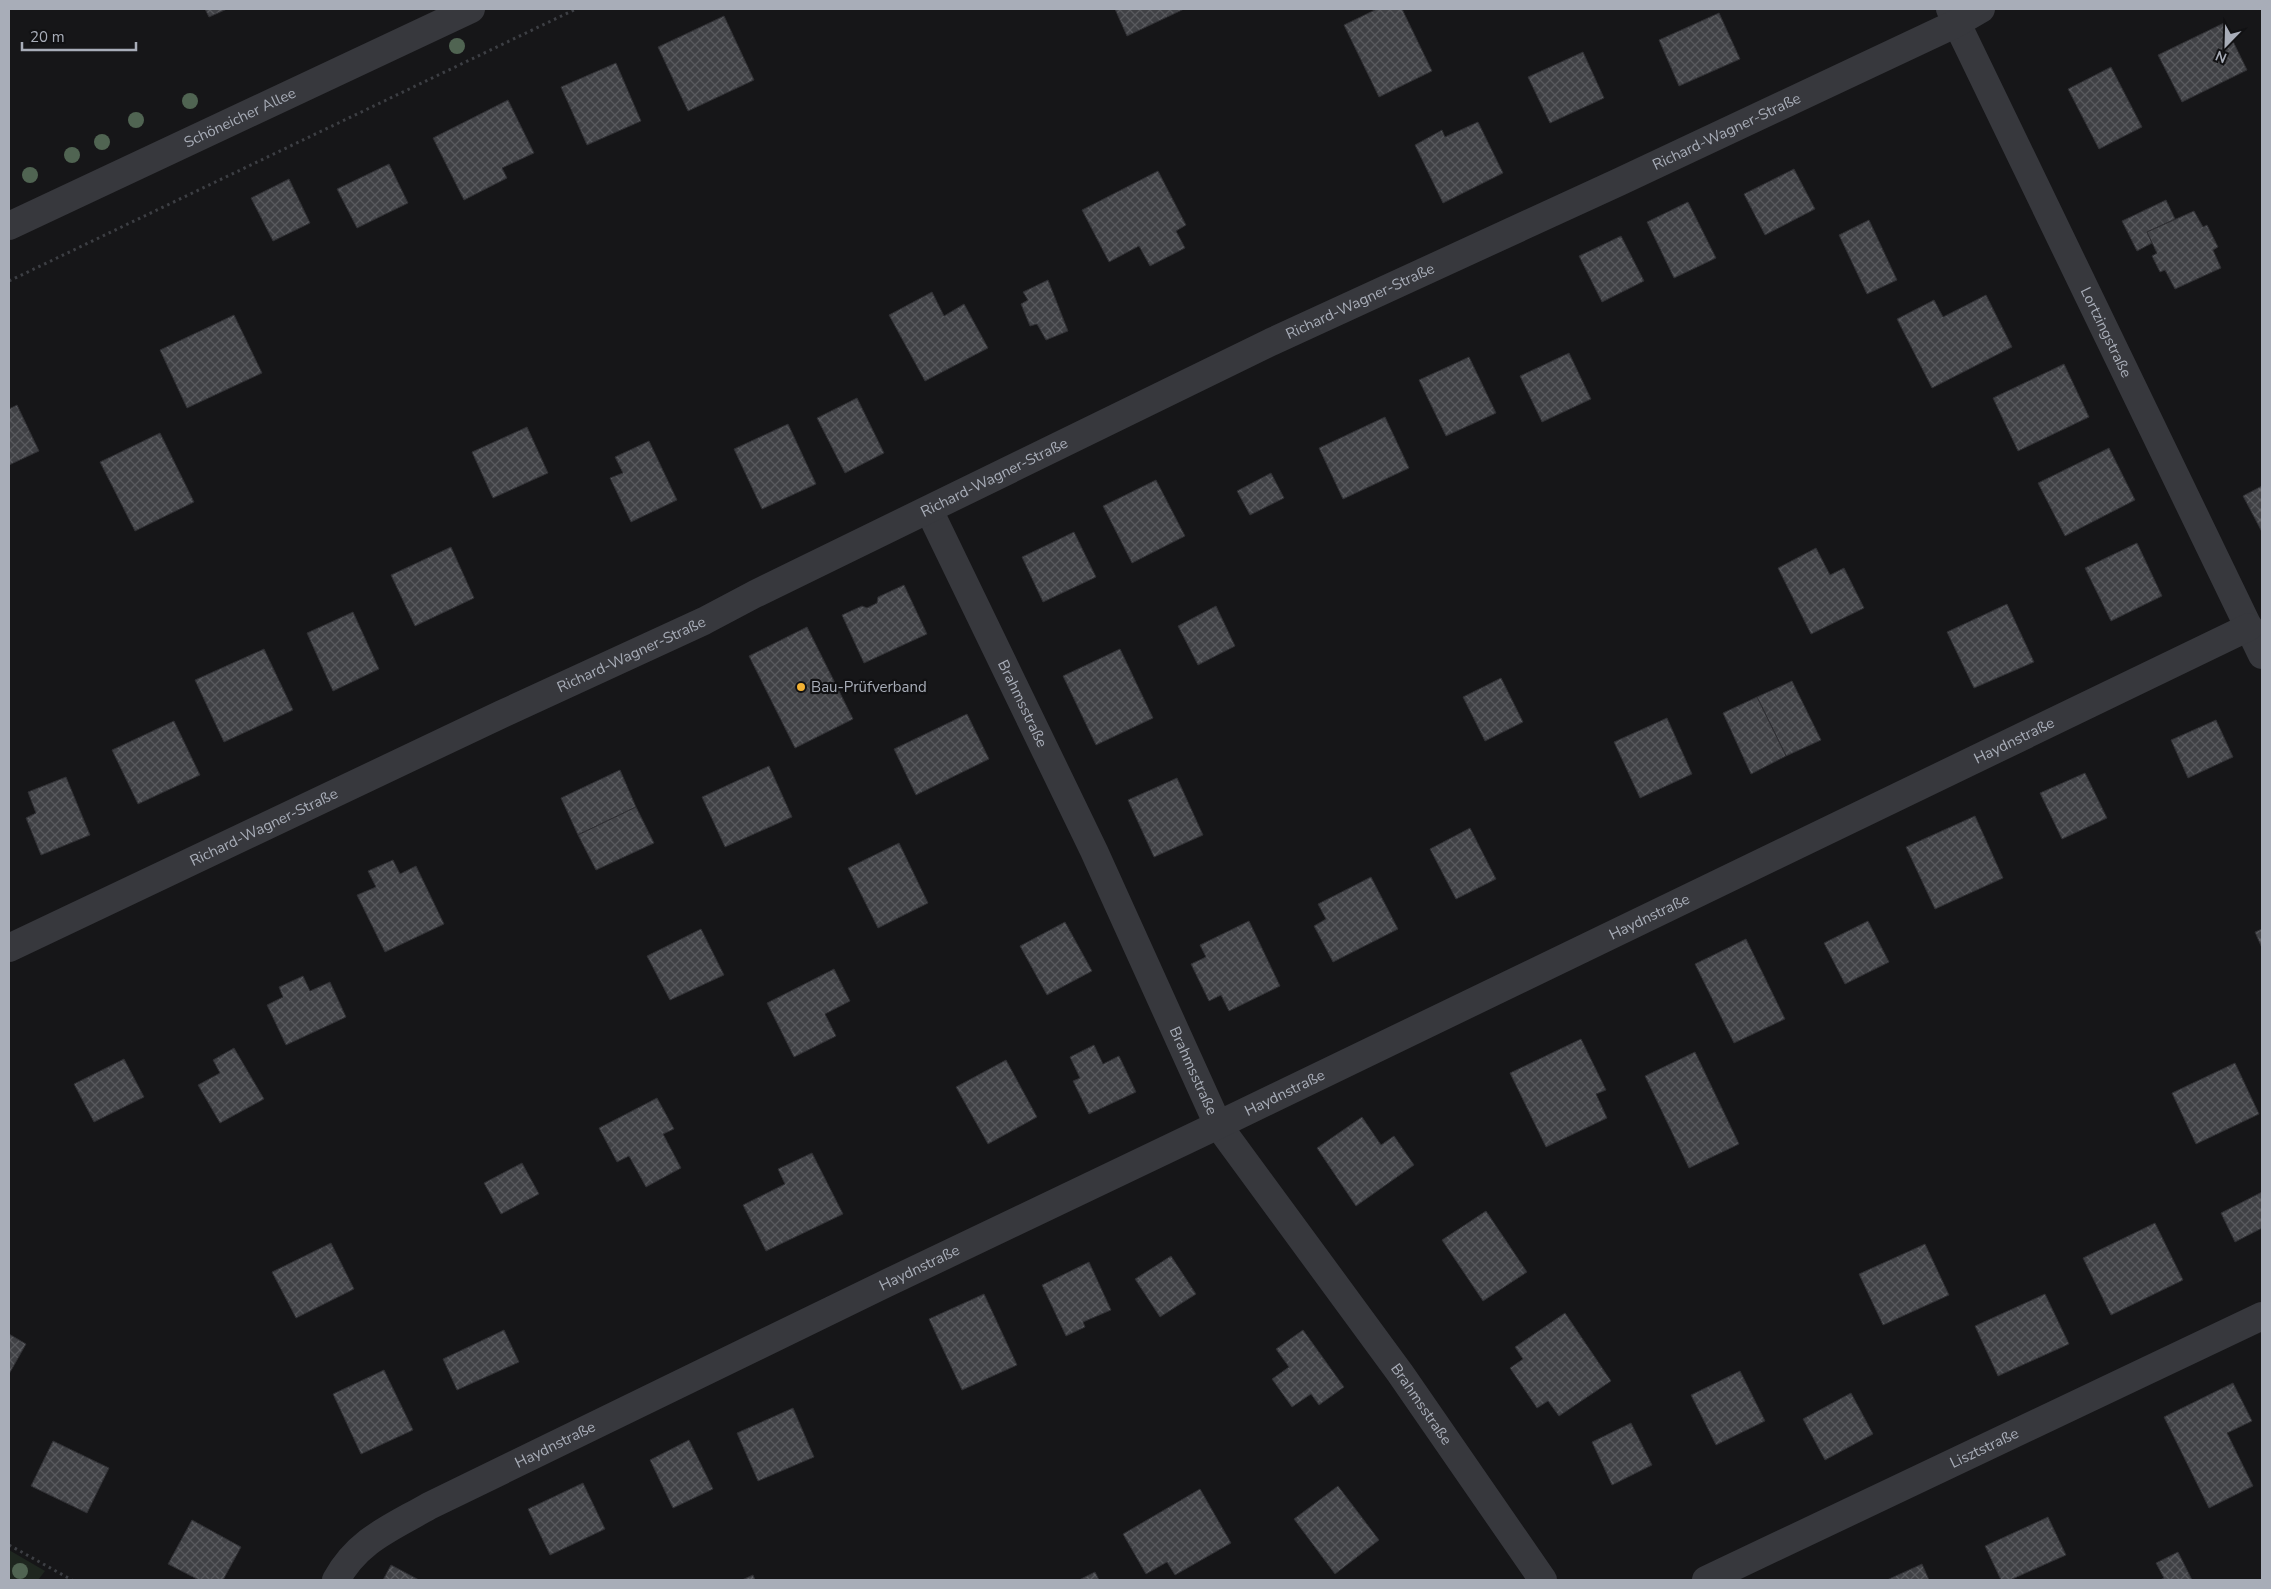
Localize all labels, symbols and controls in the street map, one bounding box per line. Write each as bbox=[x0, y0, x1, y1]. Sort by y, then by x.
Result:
scale bar bbox=[22, 20, 136, 52]
north arrow bbox=[2201, 20, 2251, 70]
text: 20 m bbox=[30, 27, 65, 47]
text: N bbox=[2213, 46, 2230, 67]
street label: Schöneicher Allee bbox=[181, 83, 299, 152]
street label: Richard-Wagner-Straße bbox=[1649, 88, 1804, 175]
street label: Richard-Wagner-Straße bbox=[1282, 258, 1438, 344]
street label: Lortzingstraße bbox=[2076, 284, 2136, 381]
street label: Richard-Wagner-Straße bbox=[917, 433, 1071, 522]
street label: Richard-Wagner-Straße bbox=[554, 612, 709, 697]
street label: Brahmsstraße bbox=[993, 656, 1052, 751]
place label: Bau-Prüfverband bbox=[811, 677, 927, 697]
marker: Bau-Prüfverband bbox=[795, 681, 807, 693]
street label: Haydnstraße bbox=[1970, 713, 2058, 768]
street label: Richard-Wagner-Straße bbox=[186, 783, 341, 871]
street label: Haydnstraße bbox=[1606, 889, 1693, 945]
street label: Brahmsstraße bbox=[1165, 1023, 1222, 1118]
street label: Haydnstraße bbox=[1241, 1065, 1328, 1121]
street label: Haydnstraße bbox=[876, 1240, 963, 1295]
street label: Brahmsstraße bbox=[1386, 1359, 1457, 1449]
street label: Haydnstraße bbox=[512, 1417, 599, 1473]
street label: Lisztstraße bbox=[1947, 1423, 2022, 1473]

